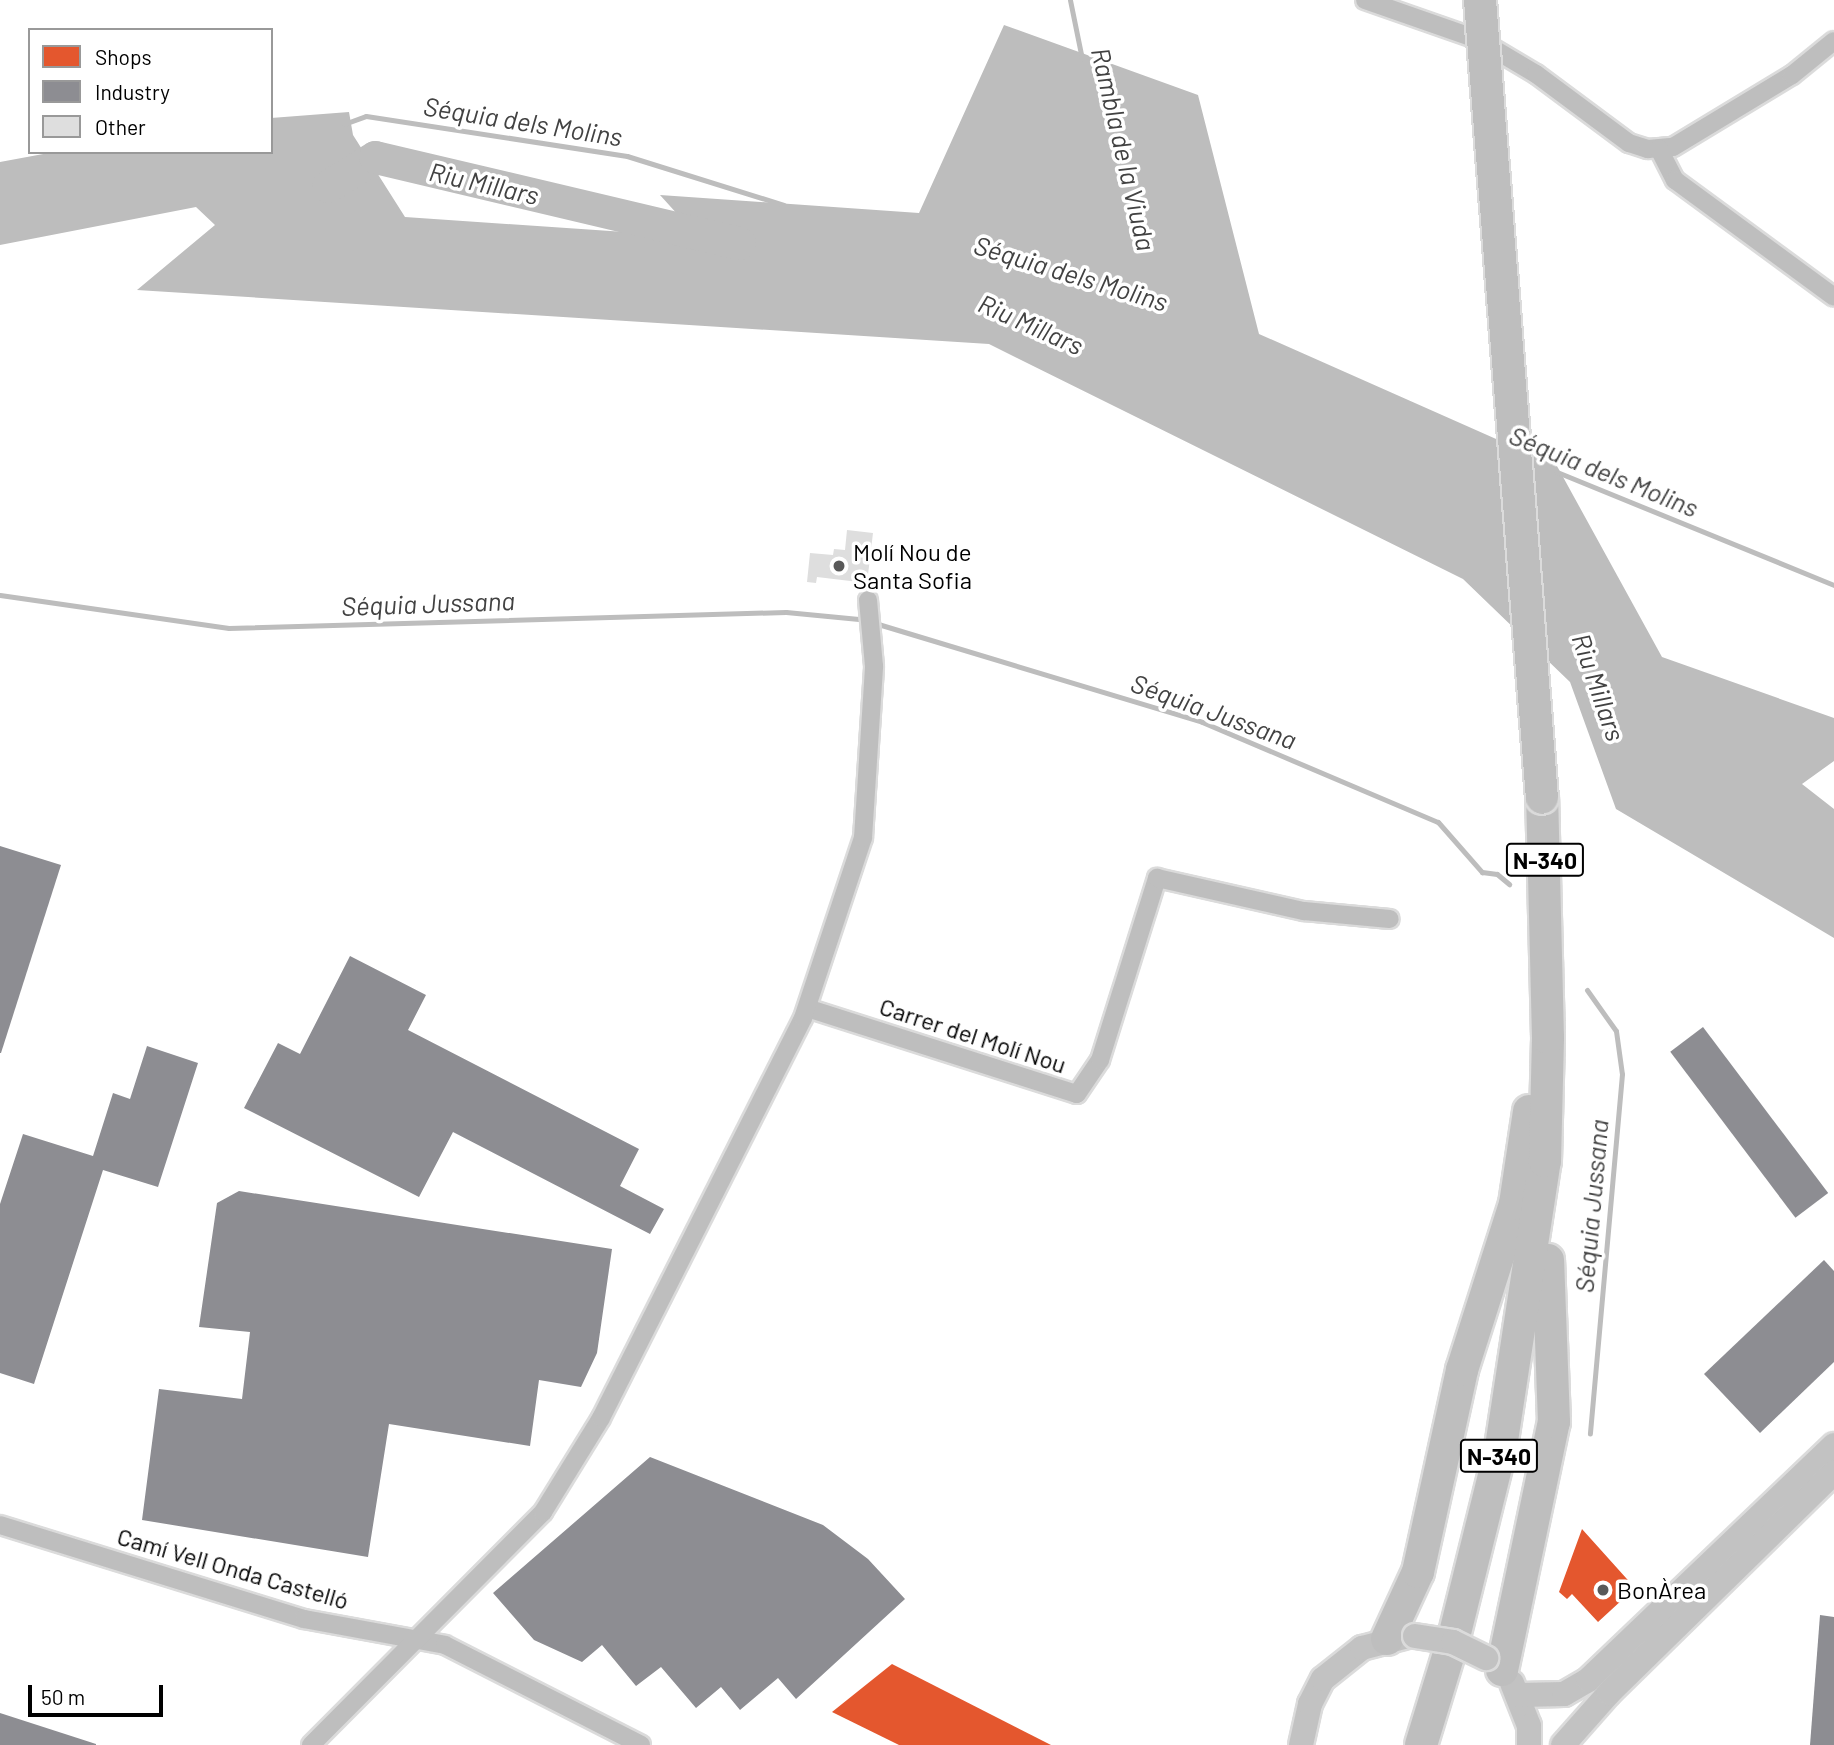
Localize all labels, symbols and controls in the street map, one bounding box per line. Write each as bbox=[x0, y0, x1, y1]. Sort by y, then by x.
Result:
legend bbox=[28, 28, 273, 154]
text: Shops bbox=[95, 44, 152, 69]
water label: Rambla de la Viuda bbox=[1085, 44, 1163, 254]
text: Industry bbox=[95, 79, 170, 104]
water label: Séquia dels Molins bbox=[421, 90, 625, 152]
text: Other bbox=[95, 114, 146, 139]
water label: Riu Millars bbox=[426, 155, 542, 211]
water label: Séquia dels Molins bbox=[970, 229, 1172, 317]
water label: Riu Millars bbox=[974, 287, 1088, 361]
water label: Séquia dels Molins bbox=[1505, 419, 1703, 523]
place label: Molí Nou de Santa Sofia bbox=[853, 538, 972, 594]
marker: Molí Nou de Santa Sofia bbox=[831, 558, 847, 574]
water label: Séquia Jussana bbox=[341, 584, 515, 622]
water label: Riu Millars bbox=[1566, 629, 1632, 745]
water label: Séquia Jussana bbox=[1127, 667, 1301, 755]
road number: N-340 bbox=[1505, 840, 1585, 880]
street label: Carrer del Molí Nou bbox=[876, 991, 1070, 1079]
water label: Séquia Jussana bbox=[1568, 1118, 1614, 1294]
road number: N-340 bbox=[1459, 1436, 1539, 1476]
street label: Camí Vell Onda Castelló bbox=[114, 1521, 352, 1615]
place label: BonÀrea bbox=[1617, 1576, 1706, 1604]
marker: BonÀrea bbox=[1595, 1582, 1611, 1598]
scale bar bbox=[32, 1672, 166, 1716]
text: 50 m bbox=[41, 1684, 85, 1709]

